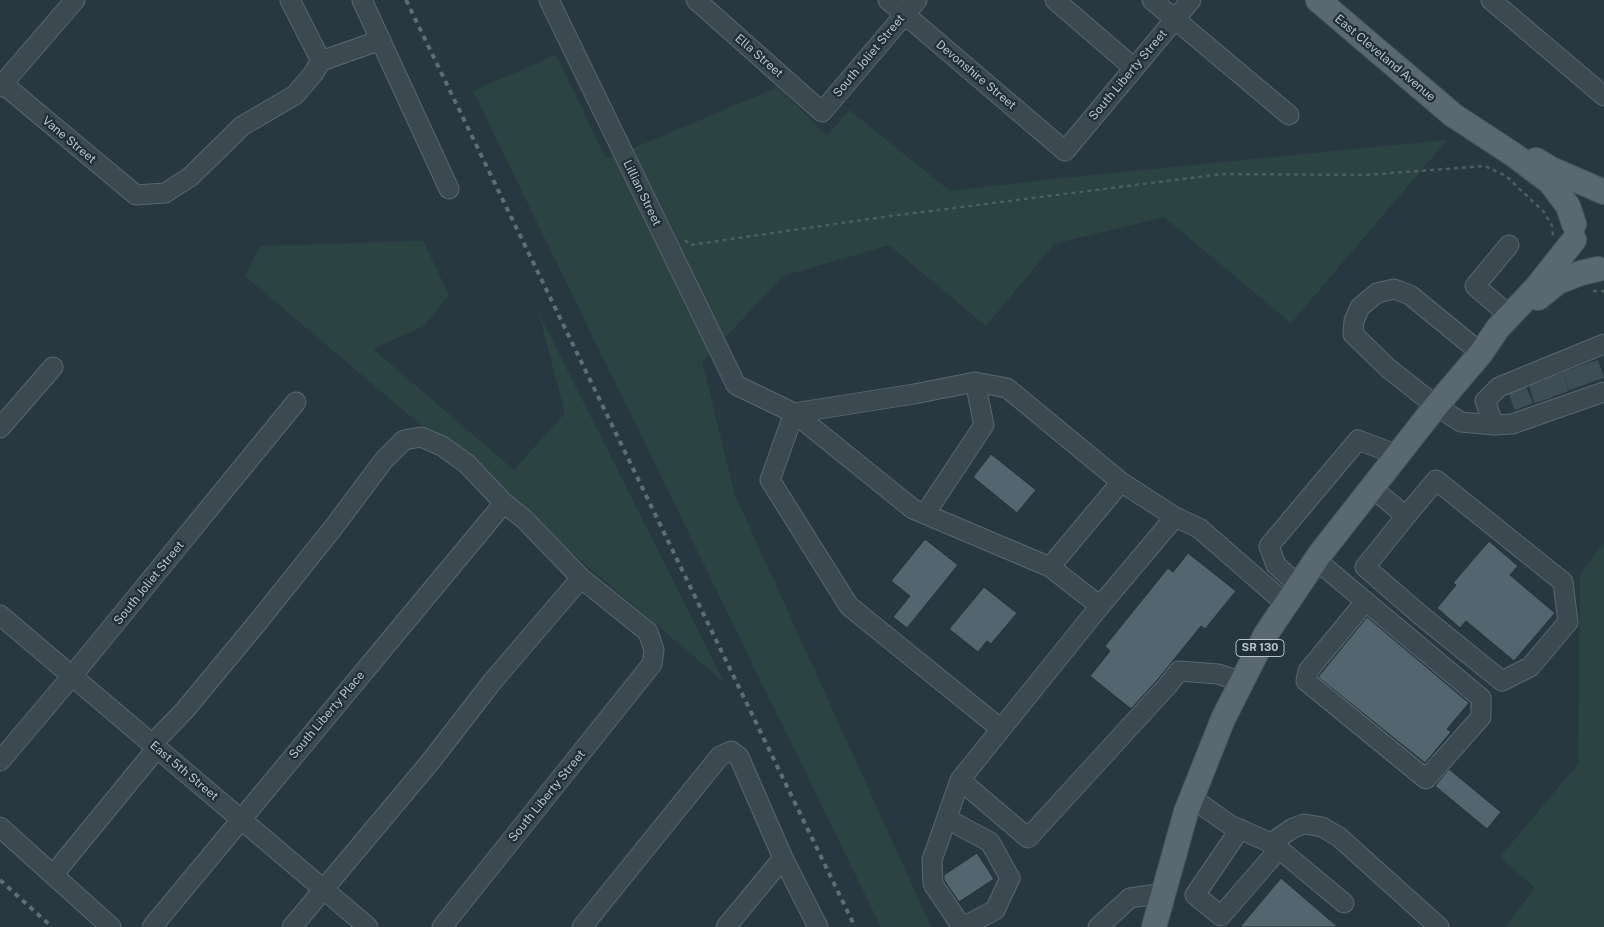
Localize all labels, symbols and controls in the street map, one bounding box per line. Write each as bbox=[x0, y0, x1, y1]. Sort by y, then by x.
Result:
street label: South Joliet Street bbox=[830, 12, 908, 100]
street label: East Cleveland Avenue bbox=[1332, 12, 1438, 104]
street label: South Liberty Street bbox=[1086, 27, 1170, 123]
street label: Ella Street bbox=[732, 31, 786, 81]
street label: Devonshire Street bbox=[933, 37, 1019, 113]
street label: Vane Street bbox=[39, 113, 99, 167]
street label: Lillian Street bbox=[620, 158, 664, 228]
street label: South Joliet Street bbox=[111, 538, 187, 628]
road number: SR 130 bbox=[1236, 640, 1284, 656]
street label: South Liberty Place bbox=[286, 668, 368, 762]
street label: East 5th Street bbox=[147, 738, 221, 804]
street label: South Liberty Street bbox=[506, 747, 588, 845]

